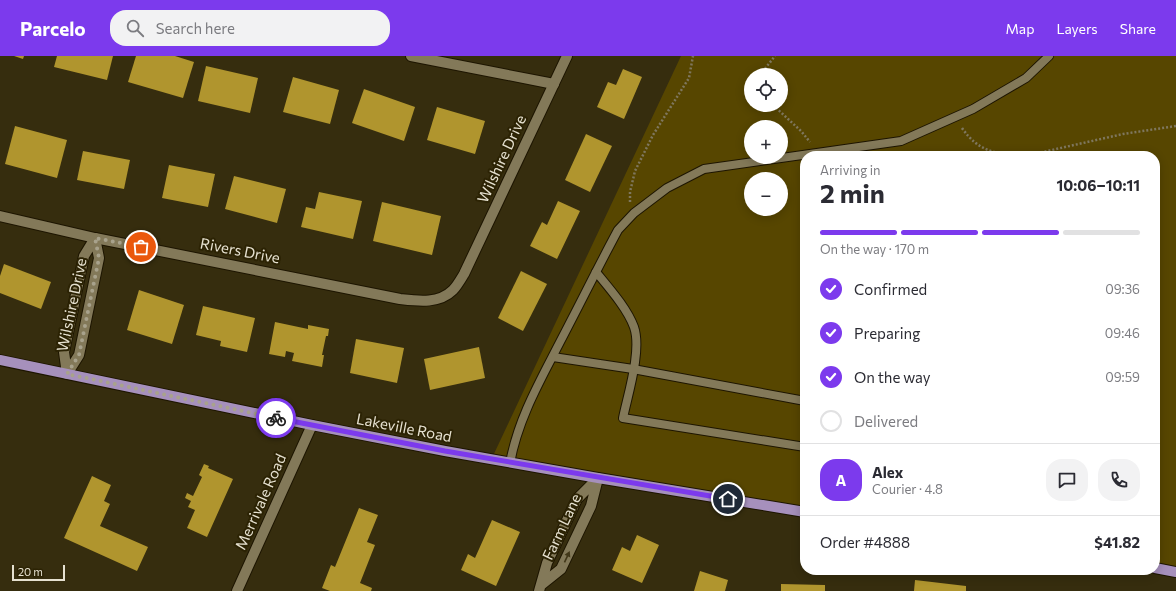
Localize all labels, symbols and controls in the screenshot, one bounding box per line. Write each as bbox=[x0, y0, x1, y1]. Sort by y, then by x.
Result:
search box bbox=[110, 10, 390, 46]
text: Parcelo bbox=[20, 17, 86, 40]
icon: search bbox=[124, 17, 146, 39]
text: Search here bbox=[156, 19, 235, 37]
text: Map bbox=[1006, 20, 1034, 37]
text: Layers bbox=[1056, 20, 1098, 37]
text: Share bbox=[1120, 20, 1156, 37]
map controls bbox=[744, 68, 788, 216]
button: locate bbox=[744, 68, 788, 112]
street label: Wilshire Drive bbox=[473, 112, 529, 205]
button: + bbox=[744, 120, 788, 164]
text: Arriving in bbox=[820, 162, 880, 178]
button: − bbox=[744, 172, 788, 216]
text: 10:06–10:11 bbox=[1057, 176, 1140, 194]
text: 2 min bbox=[820, 177, 885, 208]
pin bbox=[124, 230, 158, 264]
street label: Rivers Drive bbox=[199, 233, 282, 267]
icon: bag bbox=[130, 236, 152, 258]
text: On the way · 170 m bbox=[820, 241, 929, 257]
street label: Wilshire Drive bbox=[52, 256, 90, 353]
icon: check bbox=[820, 278, 842, 300]
text: Confirmed bbox=[854, 280, 927, 298]
text: 09:36 bbox=[1105, 281, 1140, 297]
icon: check bbox=[820, 322, 842, 344]
text: Preparing bbox=[854, 324, 920, 342]
text: 09:46 bbox=[1105, 325, 1140, 341]
icon: check bbox=[820, 366, 842, 388]
text: On the way bbox=[854, 368, 931, 386]
text: 09:59 bbox=[1105, 369, 1140, 385]
courier bbox=[256, 398, 296, 438]
icon: bike bbox=[265, 407, 287, 429]
street label: Lakeville Road bbox=[355, 409, 453, 445]
text: Delivered bbox=[854, 412, 918, 430]
street label: Merrivale Road bbox=[231, 451, 289, 552]
button: chat bbox=[1046, 459, 1088, 501]
button: phone bbox=[1098, 459, 1140, 501]
text: Alex bbox=[872, 463, 903, 481]
text: A bbox=[836, 471, 846, 489]
text: Courier · 4.8 bbox=[872, 481, 943, 497]
pin bbox=[711, 482, 745, 516]
icon: home bbox=[717, 488, 739, 510]
street label: Farm Lane bbox=[538, 491, 584, 563]
text: Order #4888 bbox=[820, 533, 910, 551]
text: $41.82 bbox=[1094, 533, 1140, 551]
one-way arrow bbox=[564, 551, 570, 562]
scale bar bbox=[12, 563, 65, 582]
text: 20 m bbox=[18, 565, 43, 578]

